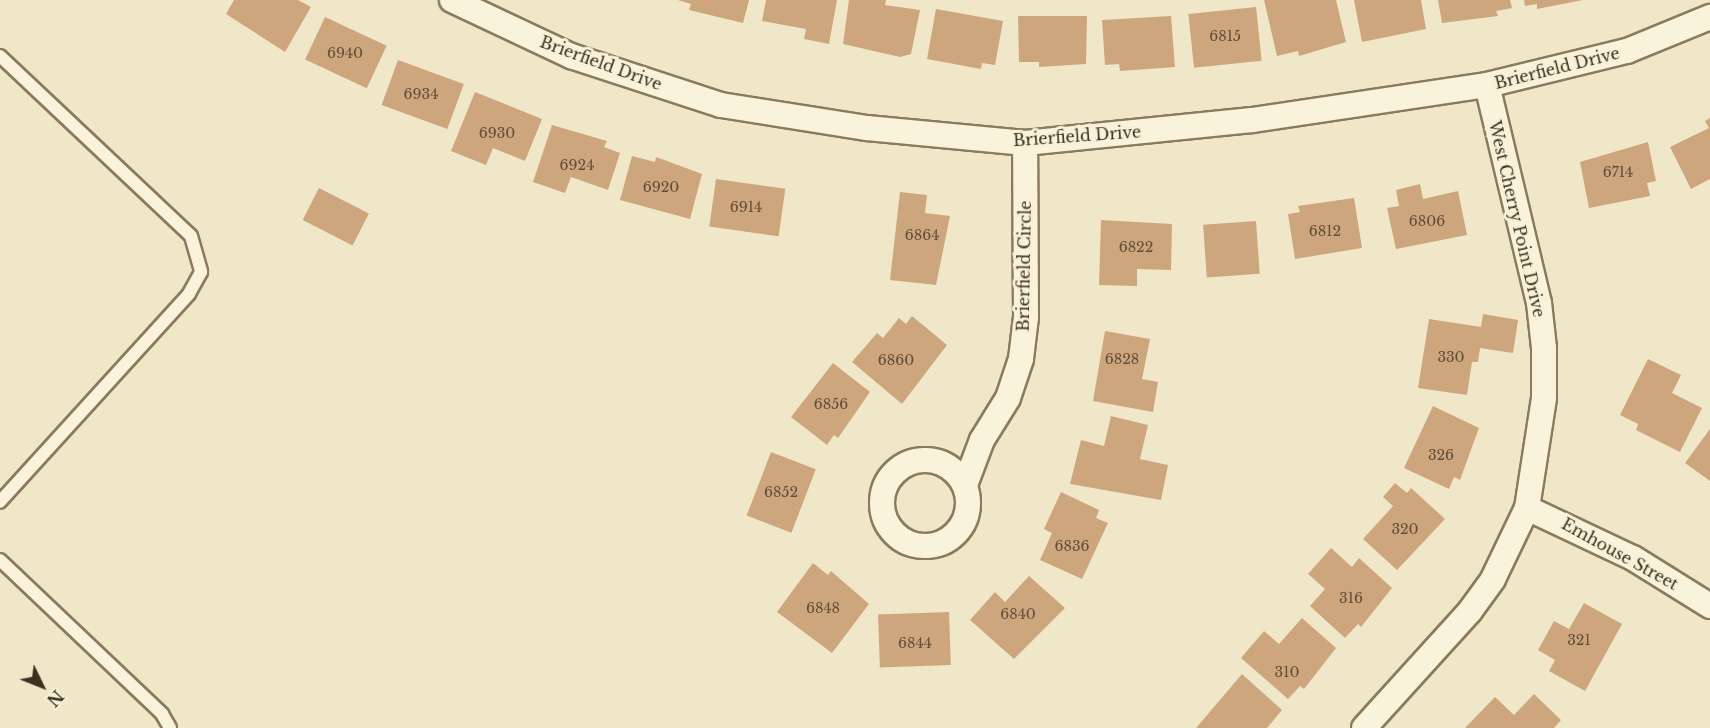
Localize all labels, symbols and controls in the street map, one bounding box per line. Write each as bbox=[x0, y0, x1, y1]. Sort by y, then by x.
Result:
house number: 6815 bbox=[1209, 28, 1241, 44]
street label: Brierfield Drive bbox=[538, 32, 664, 94]
street label: Brierfield Drive bbox=[1493, 43, 1621, 93]
house number: 6940 bbox=[327, 45, 363, 61]
house number: 6934 bbox=[404, 86, 438, 102]
street label: West Cherry Point Drive bbox=[1485, 119, 1549, 319]
street label: Brierfield Drive bbox=[1012, 122, 1142, 150]
house number: 6930 bbox=[479, 125, 515, 141]
house number: 6924 bbox=[560, 157, 594, 173]
house number: 6714 bbox=[1603, 164, 1633, 180]
house number: 6920 bbox=[643, 179, 679, 195]
house number: 6914 bbox=[730, 199, 762, 215]
street label: Brierfield Circle bbox=[1013, 200, 1035, 332]
house number: 6806 bbox=[1409, 213, 1445, 229]
house number: 6812 bbox=[1309, 223, 1341, 239]
house number: 6864 bbox=[905, 227, 939, 243]
house number: 6822 bbox=[1119, 239, 1153, 255]
house number: 330 bbox=[1437, 349, 1465, 365]
house number: 6828 bbox=[1105, 351, 1139, 367]
house number: 6860 bbox=[878, 352, 914, 368]
house number: 6856 bbox=[814, 396, 848, 412]
house number: 326 bbox=[1428, 447, 1454, 463]
house number: 6852 bbox=[764, 484, 798, 500]
street label: Emhouse Street bbox=[1558, 514, 1682, 594]
house number: 320 bbox=[1391, 521, 1419, 537]
house number: 6836 bbox=[1054, 538, 1090, 554]
house number: 316 bbox=[1339, 590, 1363, 606]
house number: 6848 bbox=[806, 600, 840, 616]
house number: 6840 bbox=[1000, 606, 1036, 622]
house number: 321 bbox=[1567, 632, 1591, 648]
house number: 6844 bbox=[898, 635, 932, 651]
north arrow bbox=[12, 656, 72, 716]
house number: 310 bbox=[1275, 664, 1299, 680]
text: N bbox=[43, 686, 68, 711]

